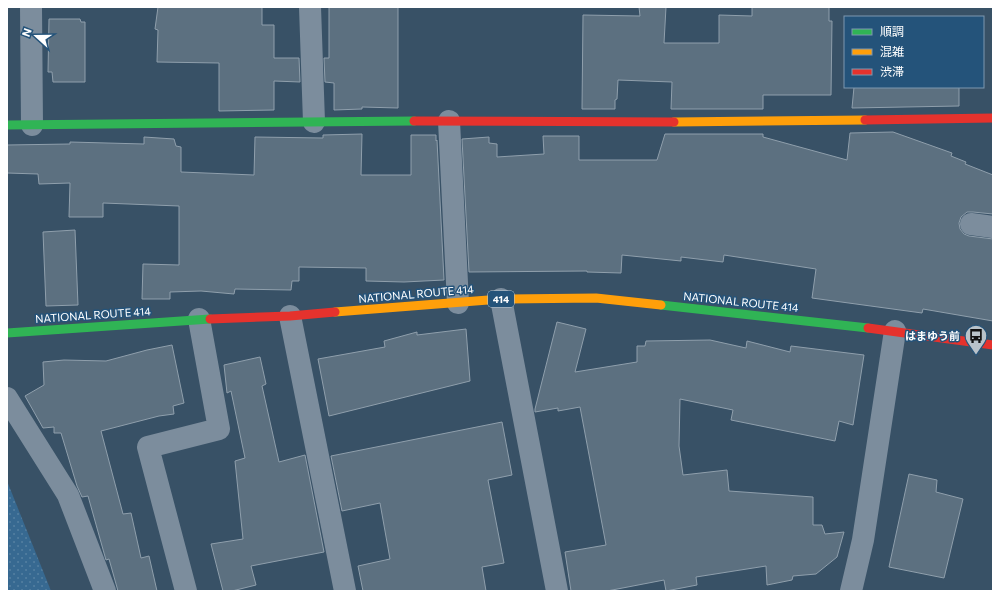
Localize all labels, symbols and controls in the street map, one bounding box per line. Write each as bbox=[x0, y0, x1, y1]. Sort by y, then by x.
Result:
north arrow bbox=[16, 16, 56, 56]
legend bbox=[844, 16, 984, 88]
text: 順調 bbox=[880, 24, 904, 38]
text: N bbox=[19, 26, 34, 38]
text: 混雑 bbox=[880, 44, 904, 58]
text: 渋滞 bbox=[880, 64, 904, 78]
street label: NATIONAL ROUTE 414 bbox=[358, 282, 475, 305]
street label: NATIONAL ROUTE 414 bbox=[683, 289, 800, 314]
road number: 414 bbox=[488, 291, 514, 307]
street label: NATIONAL ROUTE 414 bbox=[35, 304, 152, 325]
bus stop icon: はまゆう前 bbox=[963, 323, 989, 356]
place label: はまゆう前 bbox=[905, 329, 960, 342]

